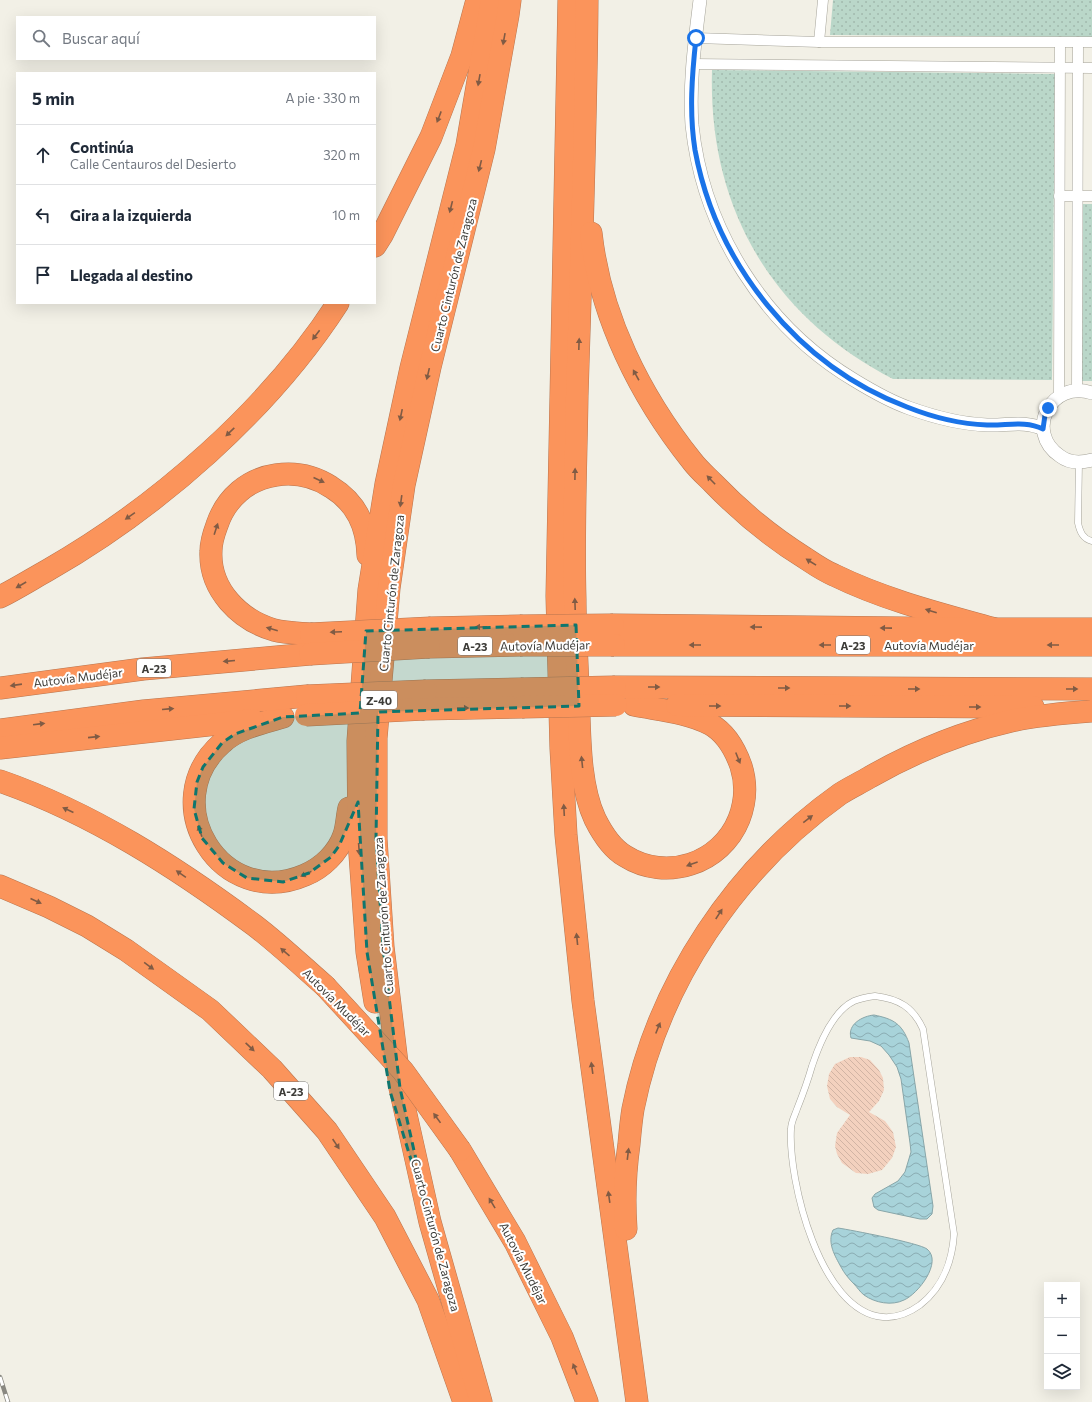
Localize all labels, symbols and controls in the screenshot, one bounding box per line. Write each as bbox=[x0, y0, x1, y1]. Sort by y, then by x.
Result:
search box bbox=[16, 16, 376, 60]
icon: search bbox=[30, 27, 52, 49]
text: Buscar aquí bbox=[62, 29, 140, 47]
route start bbox=[687, 29, 705, 47]
one-way arrow bbox=[501, 32, 507, 45]
one-way arrow bbox=[475, 74, 481, 86]
text: 5 min bbox=[32, 88, 75, 109]
text: A pie · 330 m bbox=[285, 90, 360, 106]
one-way arrow bbox=[435, 111, 441, 123]
text: Continúa bbox=[70, 138, 134, 156]
icon: ahead bbox=[32, 144, 54, 166]
text: 320 m bbox=[323, 147, 360, 163]
text: Calle Centauros del Desierto bbox=[70, 156, 236, 172]
one-way arrow bbox=[477, 160, 483, 172]
street label: Cuarto Cinturón de Zaragoza bbox=[427, 197, 479, 353]
one-way arrow bbox=[448, 201, 454, 213]
icon: left bbox=[32, 204, 54, 226]
text: Gira a la izquierda bbox=[70, 206, 192, 224]
text: 10 m bbox=[332, 207, 360, 223]
icon: arrive bbox=[32, 264, 54, 286]
text: Llegada al destino bbox=[70, 266, 193, 284]
one-way arrow bbox=[312, 330, 320, 340]
one-way arrow bbox=[575, 338, 582, 350]
one-way arrow bbox=[425, 368, 431, 380]
one-way arrow bbox=[632, 369, 639, 381]
route end bbox=[1039, 399, 1057, 417]
one-way arrow bbox=[398, 409, 404, 421]
one-way arrow bbox=[225, 427, 235, 437]
one-way arrow bbox=[572, 467, 578, 480]
one-way arrow bbox=[706, 475, 715, 485]
one-way arrow bbox=[313, 477, 325, 483]
one-way arrow bbox=[398, 495, 404, 507]
one-way arrow bbox=[125, 511, 136, 520]
street label: Cuarto Cinturón de Zaragoza bbox=[376, 514, 406, 672]
one-way arrow bbox=[213, 522, 219, 534]
one-way arrow bbox=[805, 558, 817, 565]
one-way arrow bbox=[15, 582, 27, 589]
one-way arrow bbox=[572, 597, 578, 610]
one-way arrow bbox=[925, 608, 937, 614]
one-way arrow bbox=[474, 624, 487, 630]
one-way arrow bbox=[749, 624, 762, 630]
one-way arrow bbox=[879, 625, 892, 631]
one-way arrow bbox=[266, 626, 278, 632]
one-way arrow bbox=[330, 629, 342, 636]
road number: A-23 bbox=[836, 636, 870, 654]
road number: A-23 bbox=[458, 637, 492, 655]
street label: Autovía Mudéjar bbox=[500, 637, 590, 653]
street label: Autovía Mudéjar bbox=[884, 638, 974, 652]
one-way arrow bbox=[688, 642, 701, 648]
one-way arrow bbox=[818, 642, 831, 648]
one-way arrow bbox=[1046, 642, 1059, 648]
one-way arrow bbox=[223, 658, 235, 665]
road number: A-23 bbox=[137, 659, 171, 677]
street label: Autovía Mudéjar bbox=[32, 665, 124, 689]
one-way arrow bbox=[10, 682, 22, 688]
one-way arrow bbox=[648, 684, 661, 690]
one-way arrow bbox=[778, 685, 791, 691]
one-way arrow bbox=[908, 686, 921, 692]
one-way arrow bbox=[1066, 686, 1079, 692]
road number: Z-40 bbox=[361, 691, 397, 709]
one-way arrow bbox=[709, 703, 722, 709]
one-way arrow bbox=[839, 703, 852, 709]
one-way arrow bbox=[969, 704, 982, 710]
one-way arrow bbox=[162, 705, 174, 712]
one-way arrow bbox=[457, 705, 470, 711]
one-way arrow bbox=[32, 721, 45, 727]
one-way arrow bbox=[88, 734, 100, 740]
one-way arrow bbox=[735, 753, 741, 765]
one-way arrow bbox=[579, 756, 586, 768]
one-way arrow bbox=[561, 804, 568, 816]
one-way arrow bbox=[62, 807, 74, 813]
one-way arrow bbox=[803, 815, 814, 824]
one-way arrow bbox=[197, 824, 203, 836]
street label: Cuarto Cinturón de Zaragoza bbox=[371, 837, 395, 995]
one-way arrow bbox=[356, 843, 363, 855]
one-way arrow bbox=[686, 861, 698, 867]
one-way arrow bbox=[176, 870, 186, 878]
one-way arrow bbox=[301, 871, 312, 878]
one-way arrow bbox=[31, 898, 42, 904]
one-way arrow bbox=[715, 909, 723, 919]
one-way arrow bbox=[573, 933, 580, 945]
one-way arrow bbox=[280, 947, 290, 956]
one-way arrow bbox=[143, 962, 154, 970]
street label: Autovía Mudéjar bbox=[300, 965, 374, 1039]
one-way arrow bbox=[655, 1021, 661, 1033]
one-way arrow bbox=[245, 1042, 254, 1051]
one-way arrow bbox=[589, 1062, 595, 1074]
road number: A-23 bbox=[274, 1082, 308, 1100]
one-way arrow bbox=[433, 1113, 441, 1123]
one-way arrow bbox=[332, 1139, 340, 1149]
one-way arrow bbox=[625, 1148, 631, 1160]
street label: Cuarto Cinturón de Zaragoza bbox=[409, 1157, 463, 1313]
one-way arrow bbox=[606, 1191, 612, 1203]
one-way arrow bbox=[488, 1197, 495, 1209]
street label: Autovía Mudéjar bbox=[497, 1220, 551, 1306]
map controls bbox=[1044, 1282, 1080, 1390]
button: + bbox=[1044, 1282, 1080, 1318]
button: − bbox=[1044, 1318, 1080, 1354]
button: layers bbox=[1044, 1354, 1080, 1390]
one-way arrow bbox=[571, 1363, 577, 1375]

